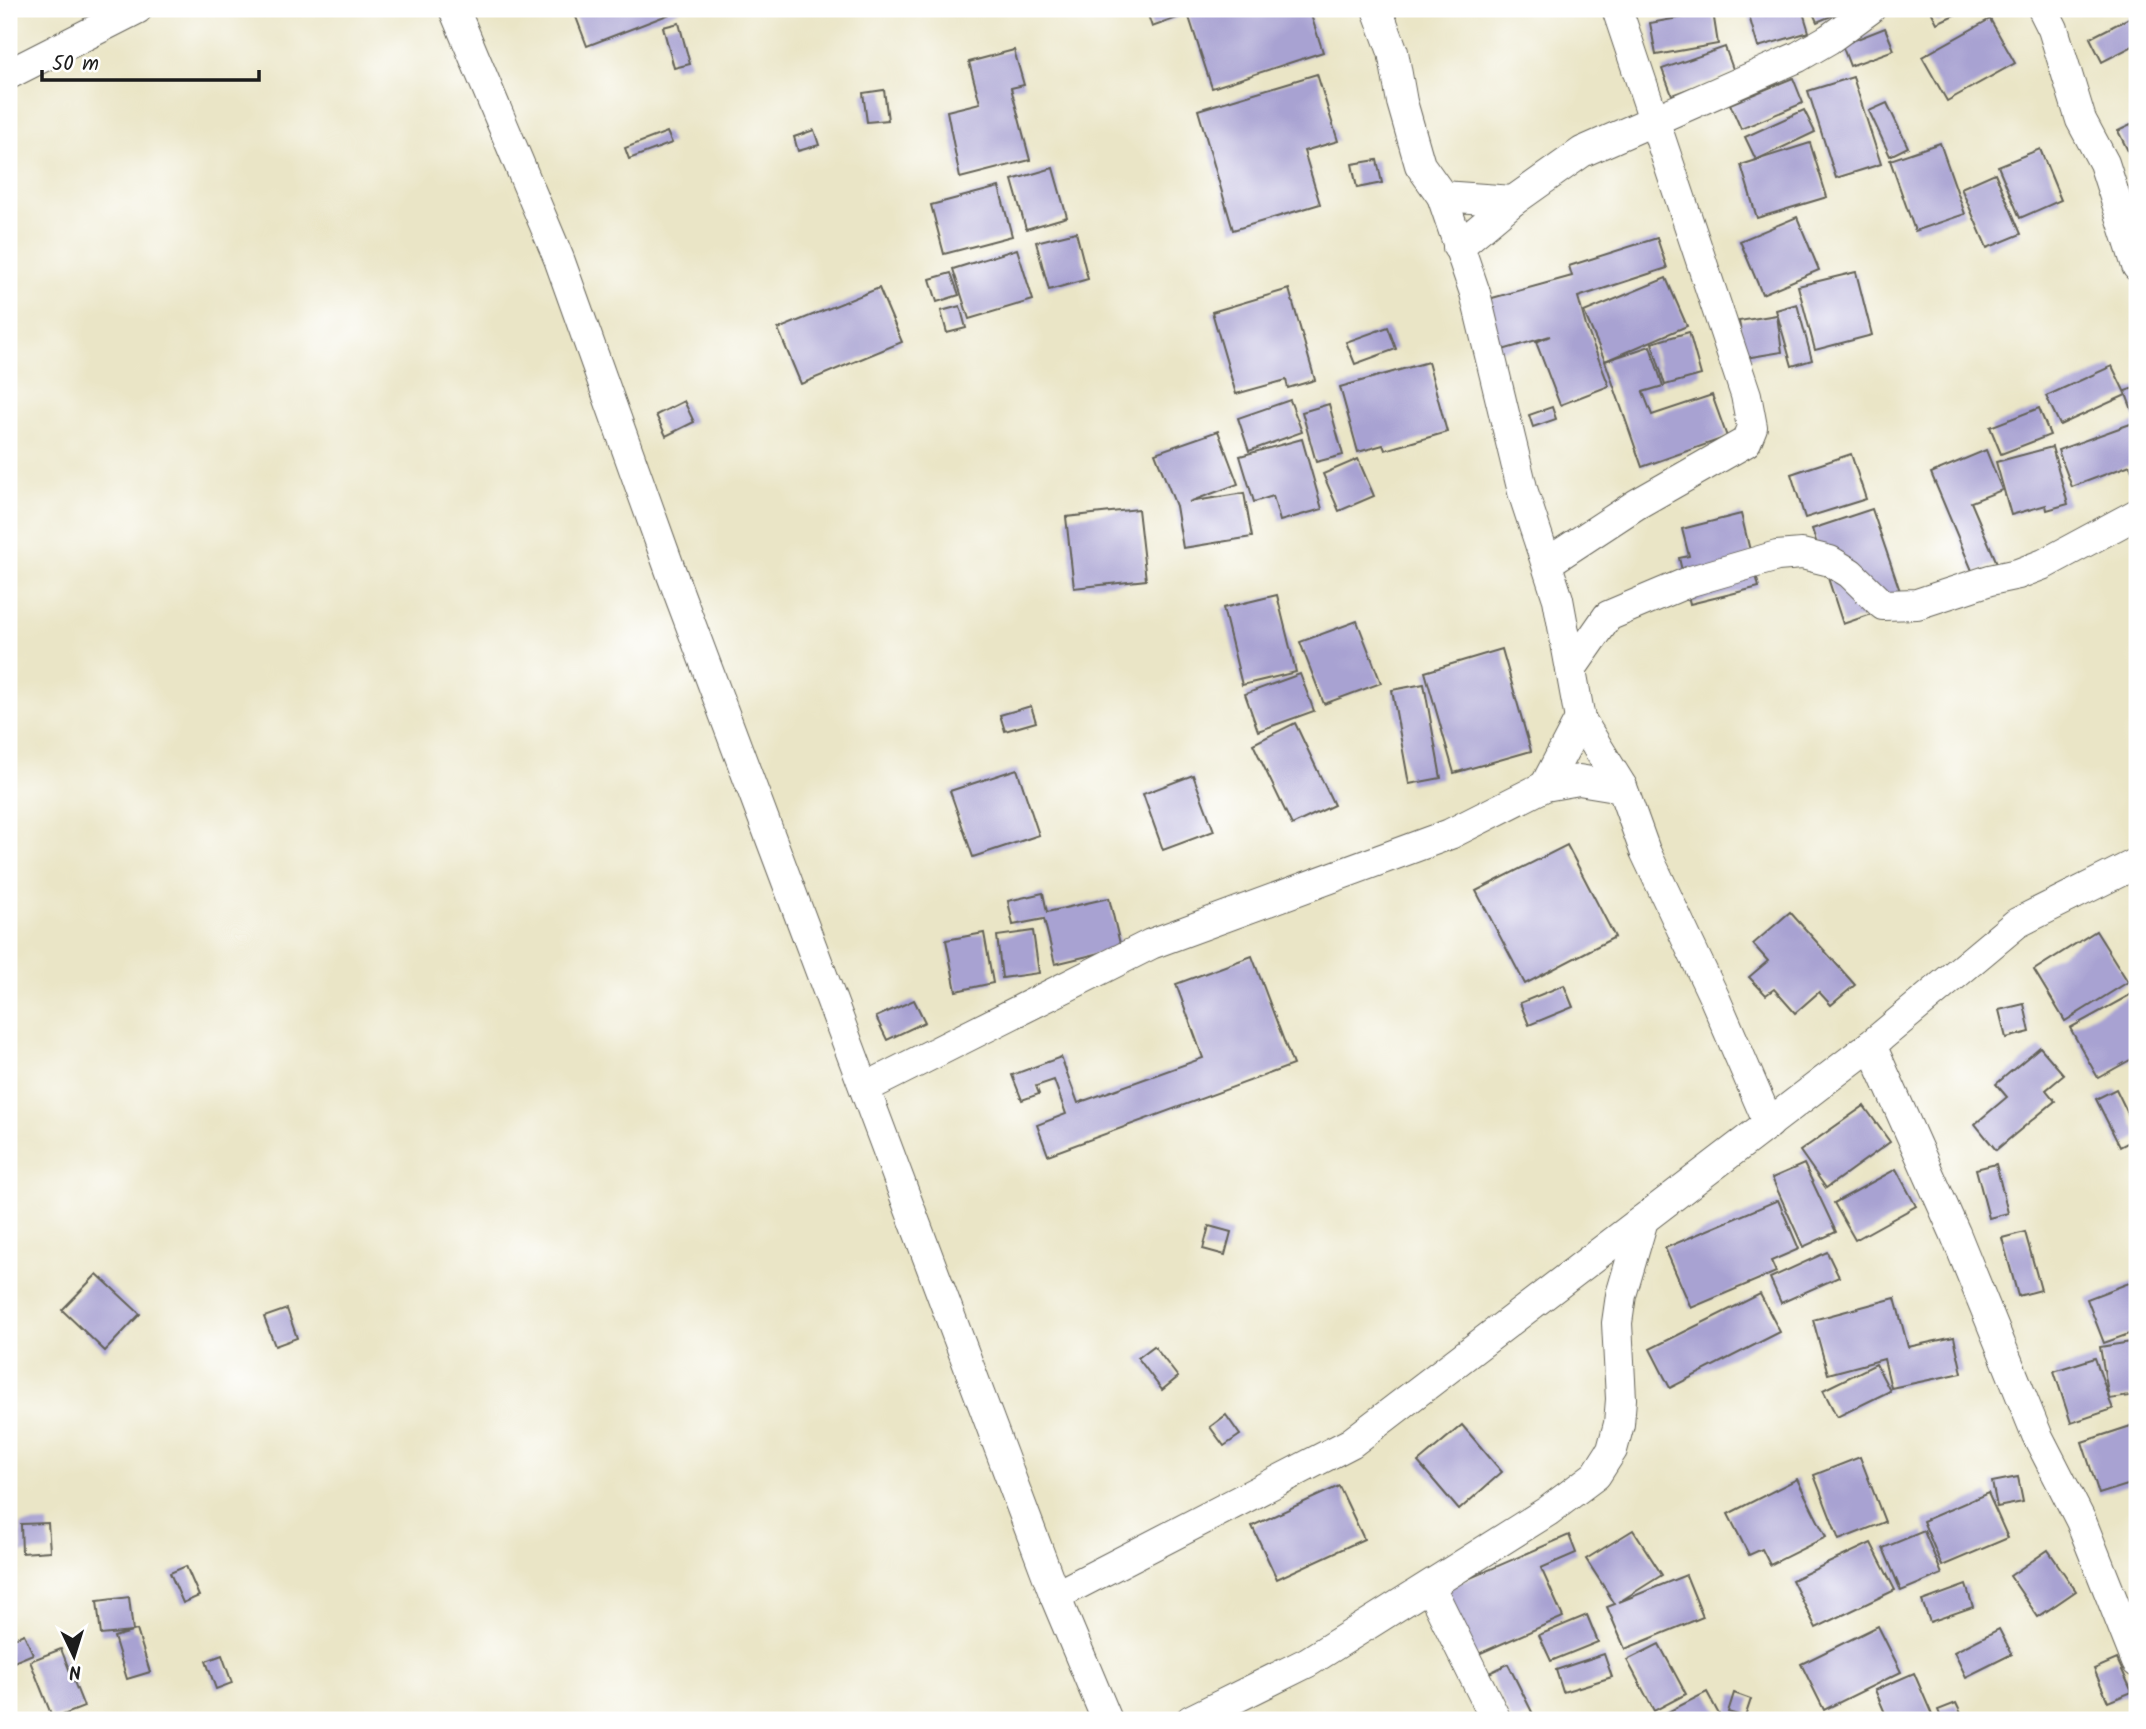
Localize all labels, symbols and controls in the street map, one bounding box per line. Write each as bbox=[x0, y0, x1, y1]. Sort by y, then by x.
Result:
scale bar bbox=[42, 38, 259, 82]
text: 50 m bbox=[52, 48, 99, 81]
north arrow bbox=[38, 1620, 108, 1690]
text: N bbox=[68, 1656, 82, 1686]

